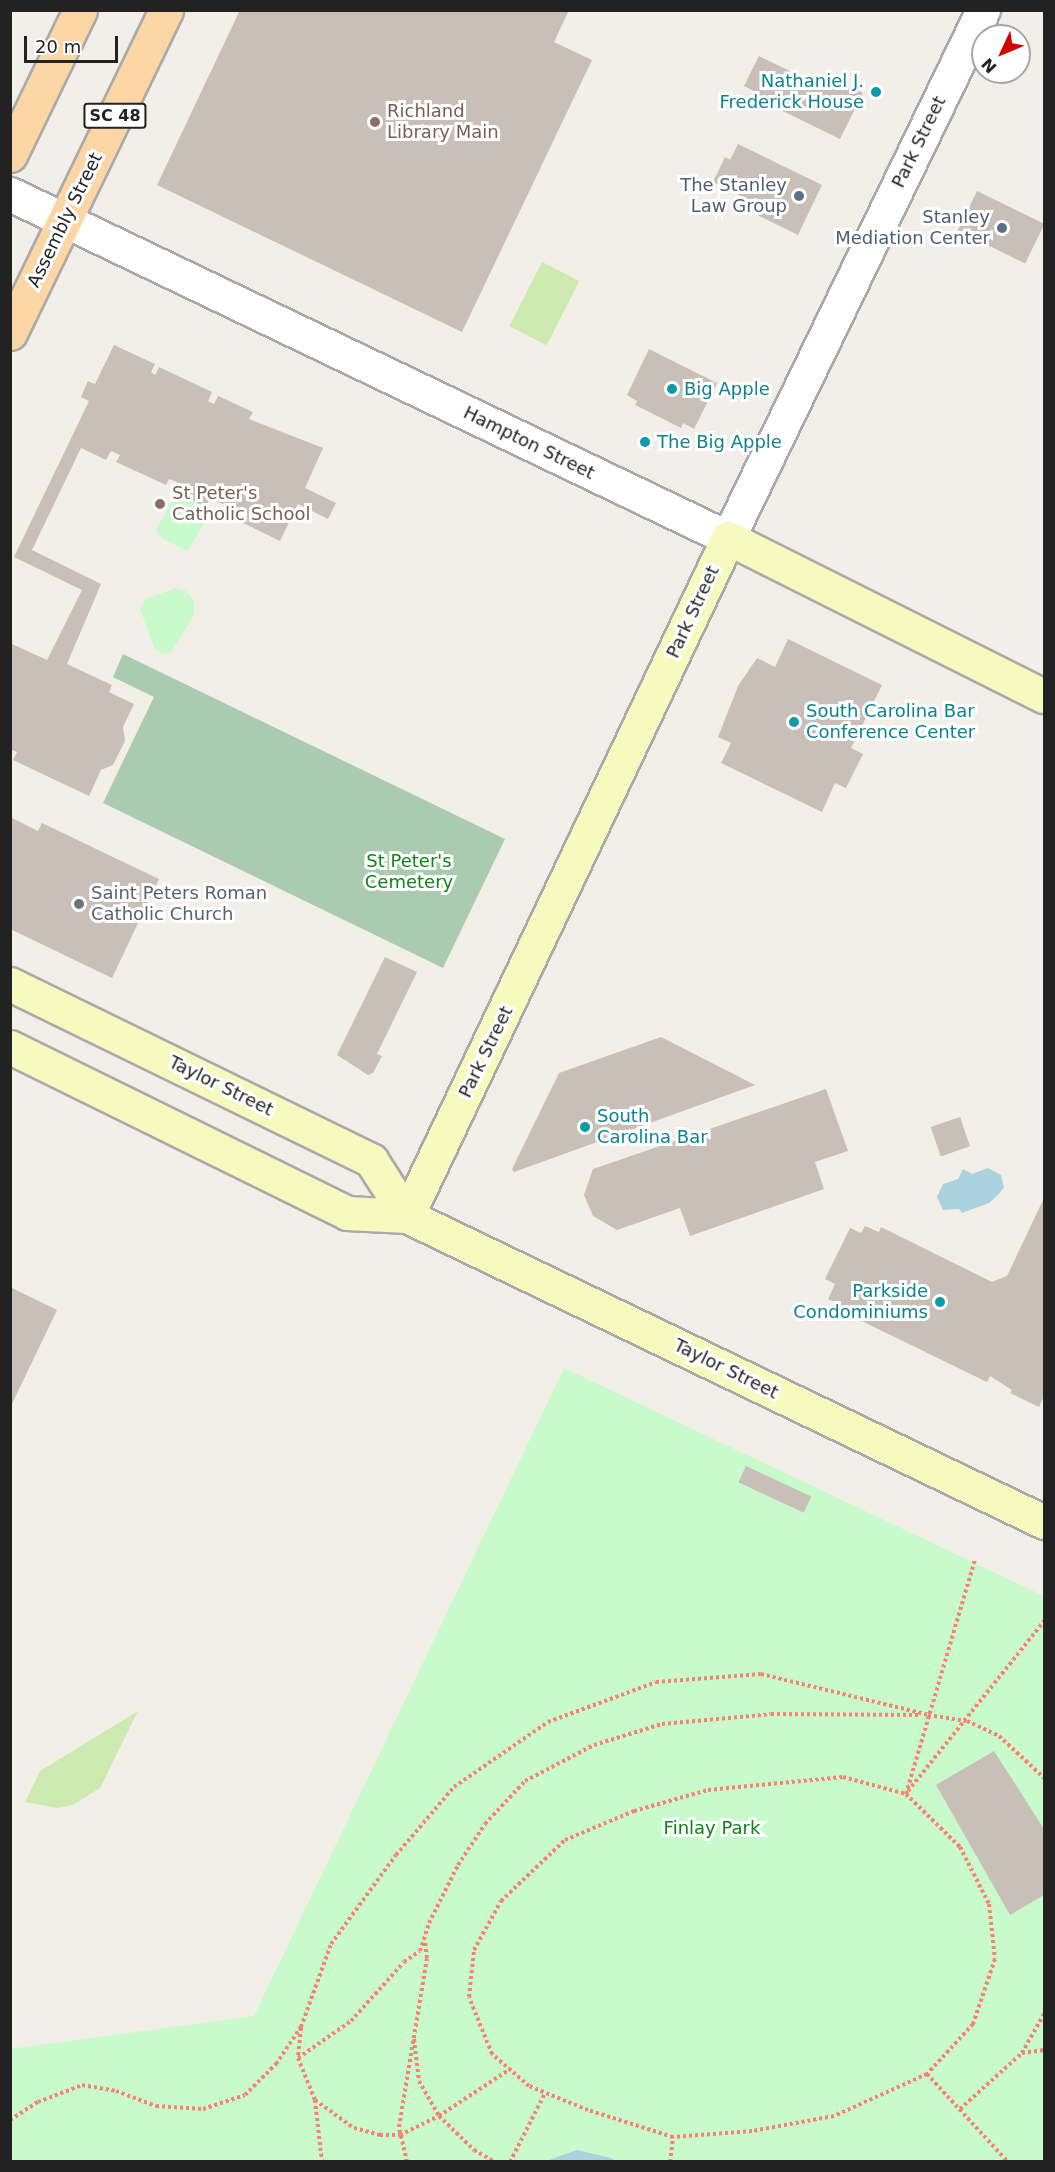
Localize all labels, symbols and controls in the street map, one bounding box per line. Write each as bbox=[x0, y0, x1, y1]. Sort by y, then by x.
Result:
scale bar bbox=[27, 24, 122, 62]
north arrow bbox=[971, 24, 1031, 84]
text: 20 m bbox=[35, 36, 81, 57]
text: N bbox=[978, 54, 1001, 77]
place label: Nathaniel J. Frederick House bbox=[720, 71, 864, 113]
marker: Nathaniel J. Frederick House bbox=[869, 85, 883, 99]
street label: Park Street bbox=[888, 93, 950, 191]
place label: Richland Library Main bbox=[387, 101, 499, 144]
road number: SC 48 bbox=[82, 103, 148, 129]
marker: Richland Library Main bbox=[368, 115, 382, 129]
street label: Assembly Street bbox=[23, 149, 107, 291]
place label: The Stanley Law Group bbox=[680, 175, 787, 218]
marker: The Stanley Law Group bbox=[792, 189, 806, 203]
place label: Stanley Mediation Center bbox=[835, 207, 990, 250]
marker: Stanley Mediation Center bbox=[995, 221, 1009, 235]
place label: Big Apple bbox=[684, 378, 770, 400]
marker: Big Apple bbox=[665, 382, 679, 396]
street label: Hampton Street bbox=[460, 402, 598, 484]
place label: The Big Apple bbox=[657, 431, 782, 453]
marker: The Big Apple bbox=[638, 435, 652, 449]
place label: St Peter's Catholic School bbox=[172, 483, 310, 526]
marker: St Peter's Catholic School bbox=[153, 497, 167, 511]
street label: Park Street bbox=[662, 562, 724, 662]
place label: South Carolina Bar Conference Center bbox=[806, 701, 975, 744]
marker: South Carolina Bar Conference Center bbox=[787, 715, 801, 729]
park label: St Peter's Cemetery bbox=[365, 851, 453, 894]
place label: Saint Peters Roman Catholic Church bbox=[91, 883, 267, 926]
marker: Saint Peters Roman Catholic Church bbox=[72, 897, 86, 911]
street label: Park Street bbox=[455, 1003, 517, 1101]
street label: Taylor Street bbox=[165, 1051, 277, 1121]
place label: South Carolina Bar bbox=[597, 1106, 708, 1148]
marker: South Carolina Bar bbox=[578, 1120, 592, 1134]
place label: Parkside Condominiums bbox=[793, 1281, 928, 1324]
marker: Parkside Condominiums bbox=[933, 1295, 947, 1309]
street label: Taylor Street bbox=[670, 1334, 782, 1404]
park label: Finlay Park bbox=[664, 1817, 760, 1839]

